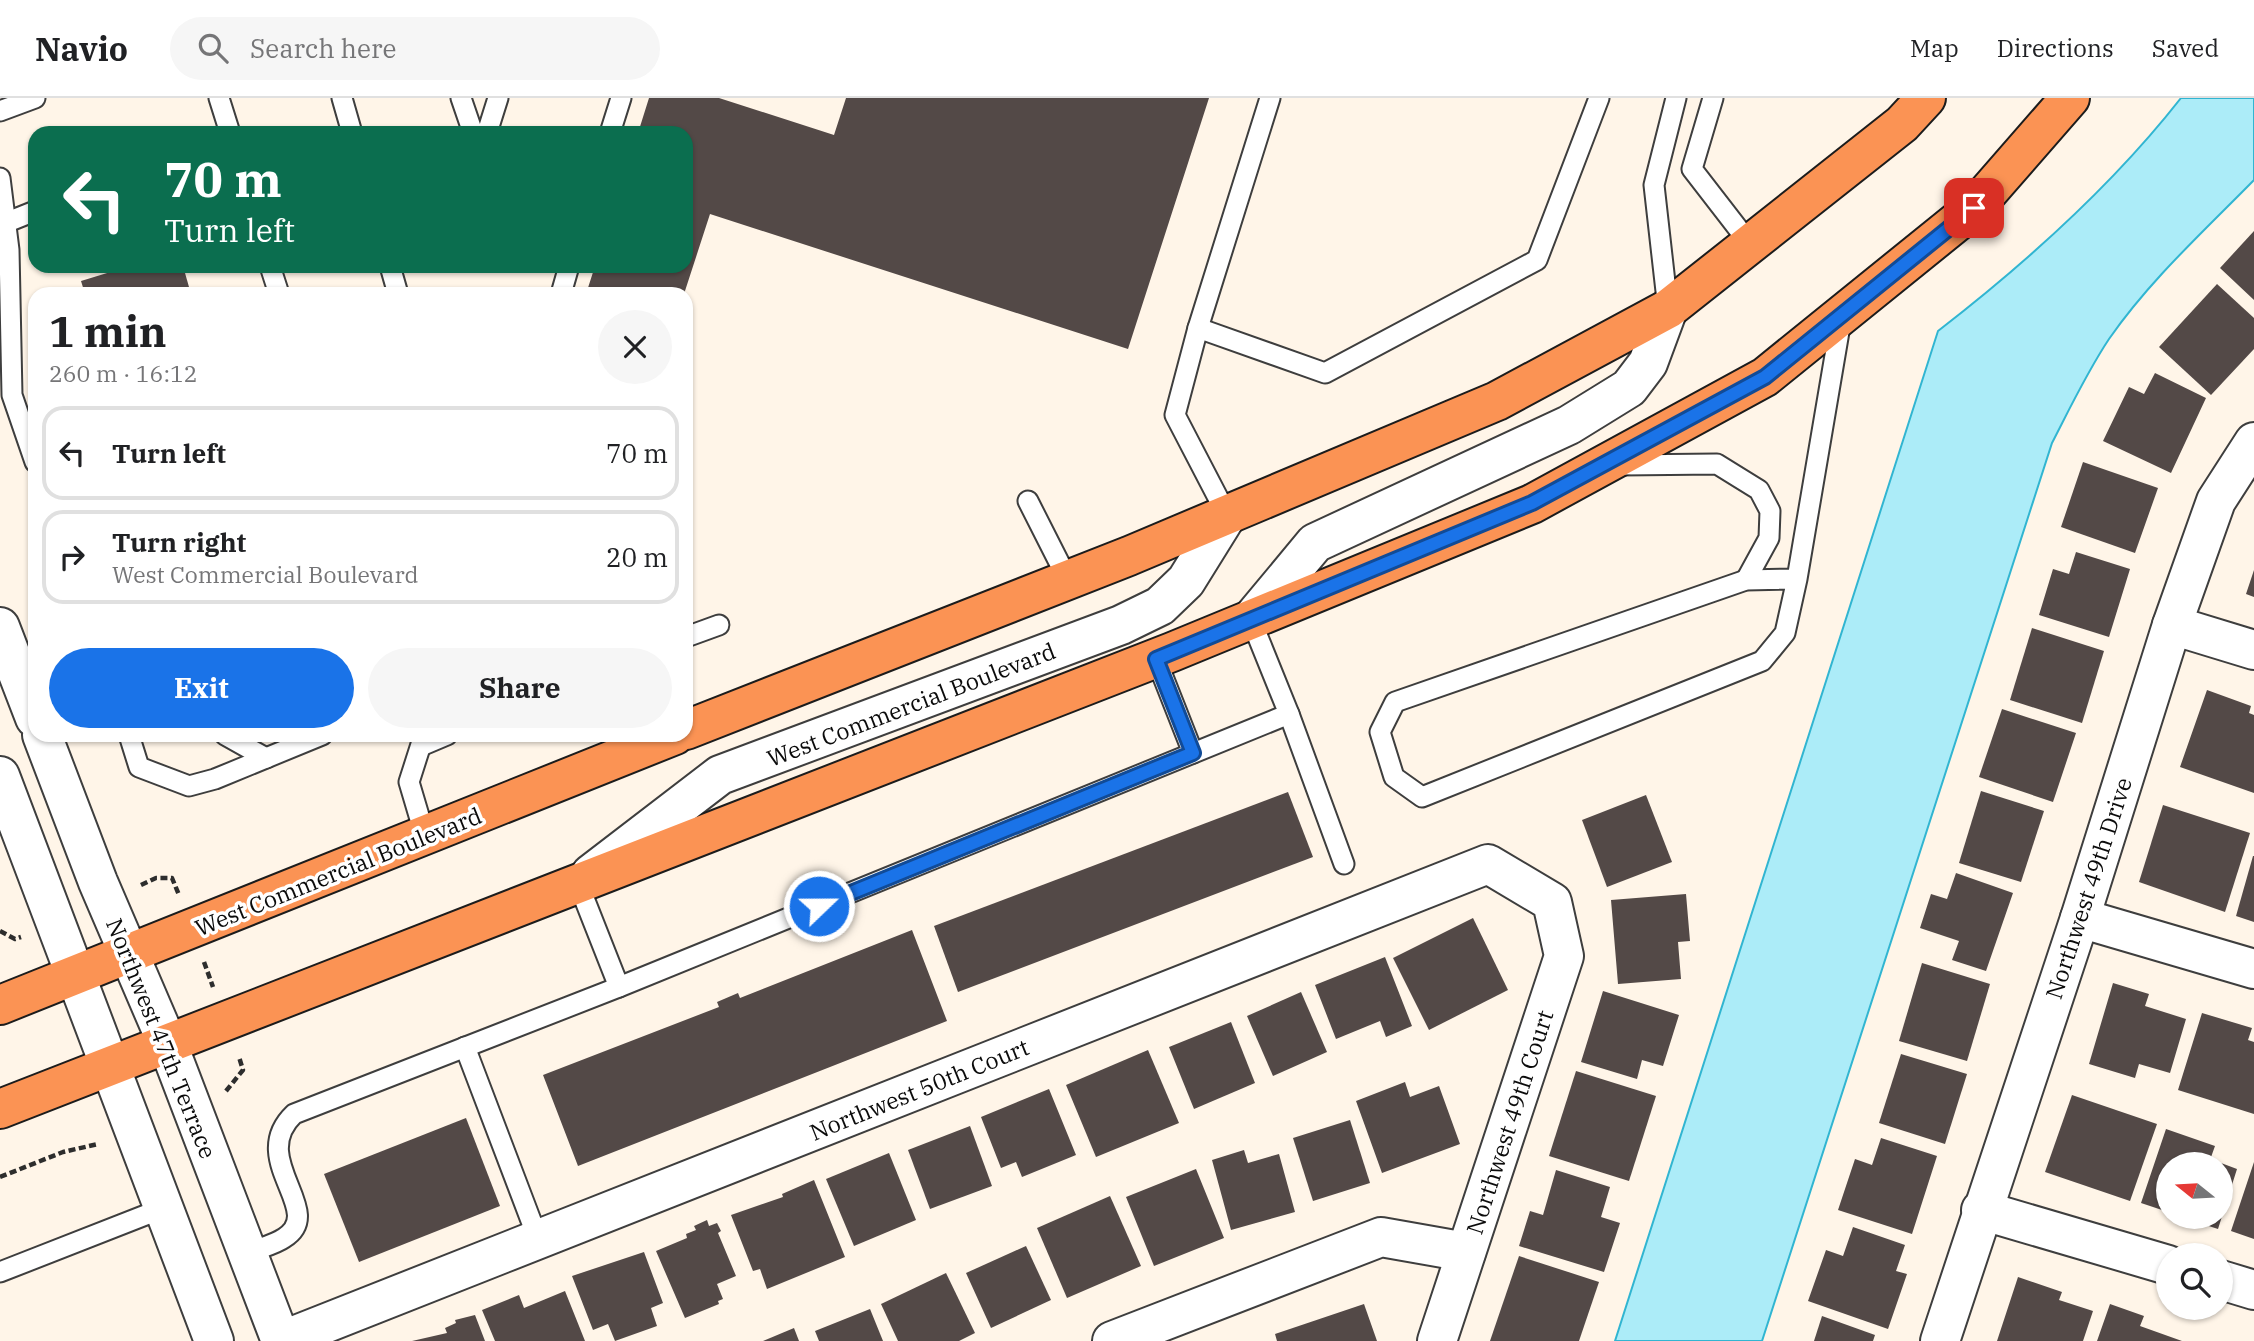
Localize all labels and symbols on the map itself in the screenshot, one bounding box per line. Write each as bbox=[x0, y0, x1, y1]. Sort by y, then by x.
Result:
pin bbox=[1944, 178, 2004, 238]
street label: West Commercial Boulevard bbox=[763, 635, 1059, 773]
street label: Northwest 49th Drive bbox=[2038, 773, 2138, 1003]
street label: West Commercial Boulevard bbox=[190, 800, 486, 942]
position arrow bbox=[782, 869, 856, 943]
street label: Northwest 47th Terrace bbox=[100, 913, 224, 1163]
street label: Northwest 49th Court bbox=[1459, 1006, 1559, 1238]
street label: Northwest 50th Court bbox=[805, 1031, 1033, 1147]
north arrow bbox=[2156, 1152, 2233, 1228]

